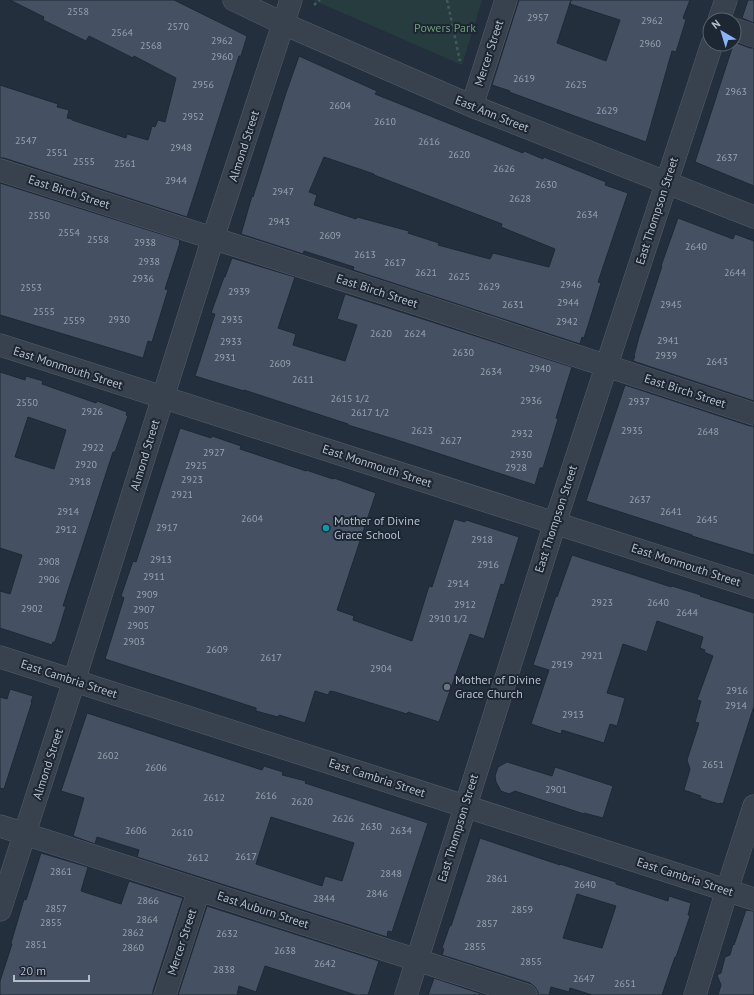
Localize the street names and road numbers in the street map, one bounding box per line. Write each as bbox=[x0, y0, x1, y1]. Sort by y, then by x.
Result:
street label: Mercer Street bbox=[471, 18, 506, 88]
street label: East Ann Street bbox=[453, 92, 531, 135]
street label: Almond Street bbox=[225, 109, 262, 183]
street label: East Thompson Street bbox=[632, 155, 681, 266]
street label: East Birch Street bbox=[26, 171, 112, 212]
street label: East Birch Street bbox=[334, 270, 420, 311]
street label: East Monmouth Street bbox=[11, 343, 125, 392]
street label: East Birch Street bbox=[642, 370, 728, 411]
street label: Almond Street bbox=[127, 417, 162, 492]
street label: East Monmouth Street bbox=[320, 441, 434, 490]
street label: East Thompson Street bbox=[531, 463, 580, 574]
street label: East Monmouth Street bbox=[629, 540, 743, 589]
street label: East Cambria Street bbox=[19, 656, 119, 701]
street label: Almond Street bbox=[29, 727, 66, 801]
street label: East Cambria Street bbox=[327, 755, 427, 800]
street label: East Thompson Street bbox=[434, 772, 481, 884]
street label: East Cambria Street bbox=[635, 854, 735, 899]
street label: East Auburn Street bbox=[216, 888, 311, 931]
street label: Mercer Street bbox=[164, 907, 199, 977]

